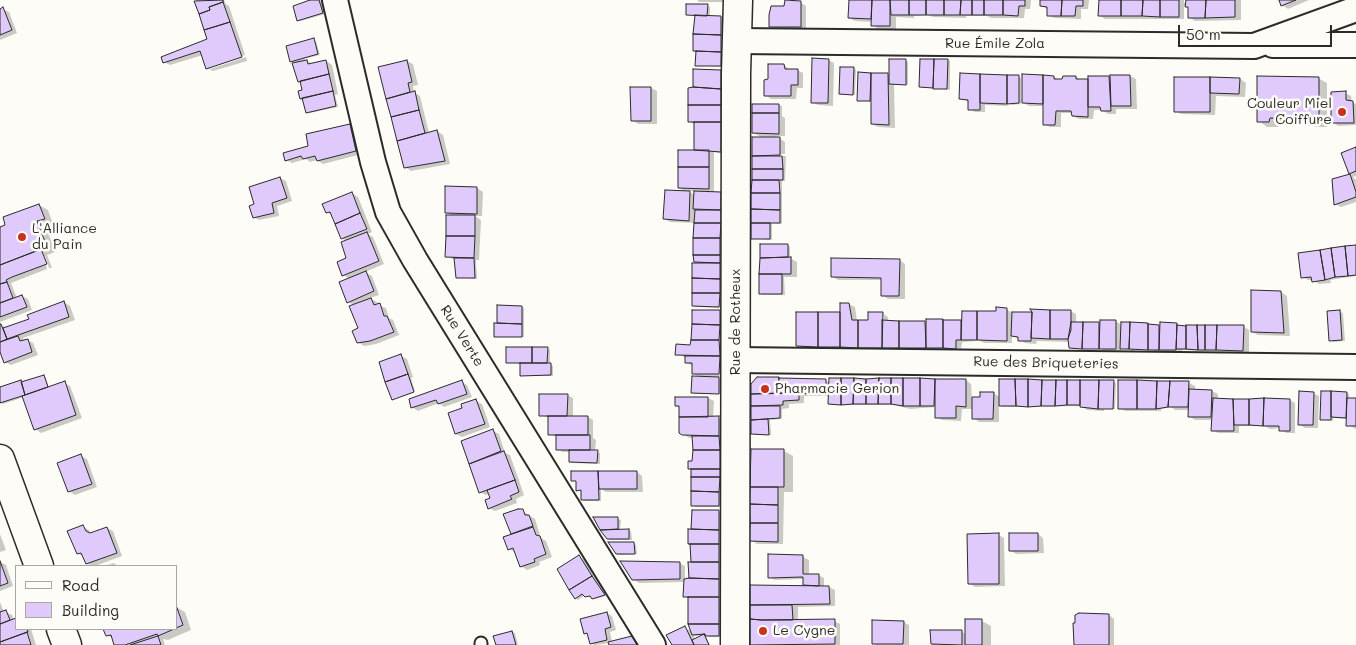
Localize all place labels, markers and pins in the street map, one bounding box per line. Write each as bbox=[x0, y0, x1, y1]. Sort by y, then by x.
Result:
place label: Couleur Miel Coiffure bbox=[1247, 96, 1332, 128]
marker: Couleur Miel Coiffure bbox=[1336, 106, 1348, 118]
place label: L'Alliance du Pain bbox=[32, 221, 97, 253]
marker: L'Alliance du Pain bbox=[16, 231, 28, 243]
place label: Pharmacie Gerion bbox=[775, 381, 899, 397]
marker: Pharmacie Gerion bbox=[759, 383, 771, 395]
place label: Le Cygne bbox=[773, 623, 835, 639]
marker: Le Cygne bbox=[757, 625, 769, 637]

